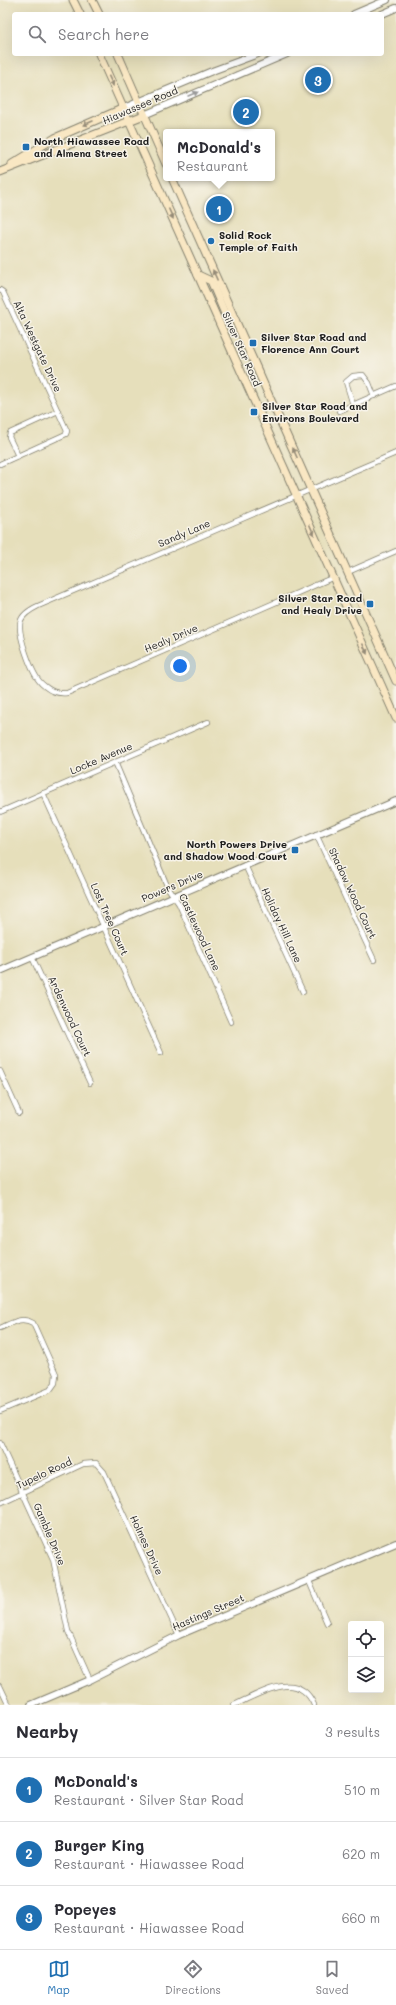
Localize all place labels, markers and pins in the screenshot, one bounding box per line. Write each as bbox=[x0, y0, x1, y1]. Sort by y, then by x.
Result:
pin: 3 bbox=[305, 65, 331, 95]
pin: 2 bbox=[233, 97, 259, 127]
place label: North Hiawassee Road and Almena Street bbox=[34, 134, 150, 160]
marker: North Hiawassee Road and Almena Street bbox=[21, 142, 31, 152]
pin: 1 bbox=[206, 194, 232, 224]
place label: Solid Rock Temple of Faith bbox=[219, 228, 298, 254]
marker: Solid Rock Temple of Faith bbox=[206, 236, 216, 246]
place label: Silver Star Road and Florence Ann Court bbox=[261, 330, 367, 356]
marker: Silver Star Road and Florence Ann Court bbox=[248, 338, 258, 348]
place label: Silver Star Road and Environs Boulevard bbox=[262, 399, 368, 425]
marker: Silver Star Road and Environs Boulevard bbox=[249, 407, 259, 417]
place label: Silver Star Road and Healy Drive bbox=[278, 591, 363, 617]
marker: Silver Star Road and Healy Drive bbox=[365, 599, 375, 609]
place label: North Powers Drive and Shadow Wood Court bbox=[164, 837, 288, 863]
marker: North Powers Drive and Shadow Wood Court bbox=[290, 845, 300, 855]

